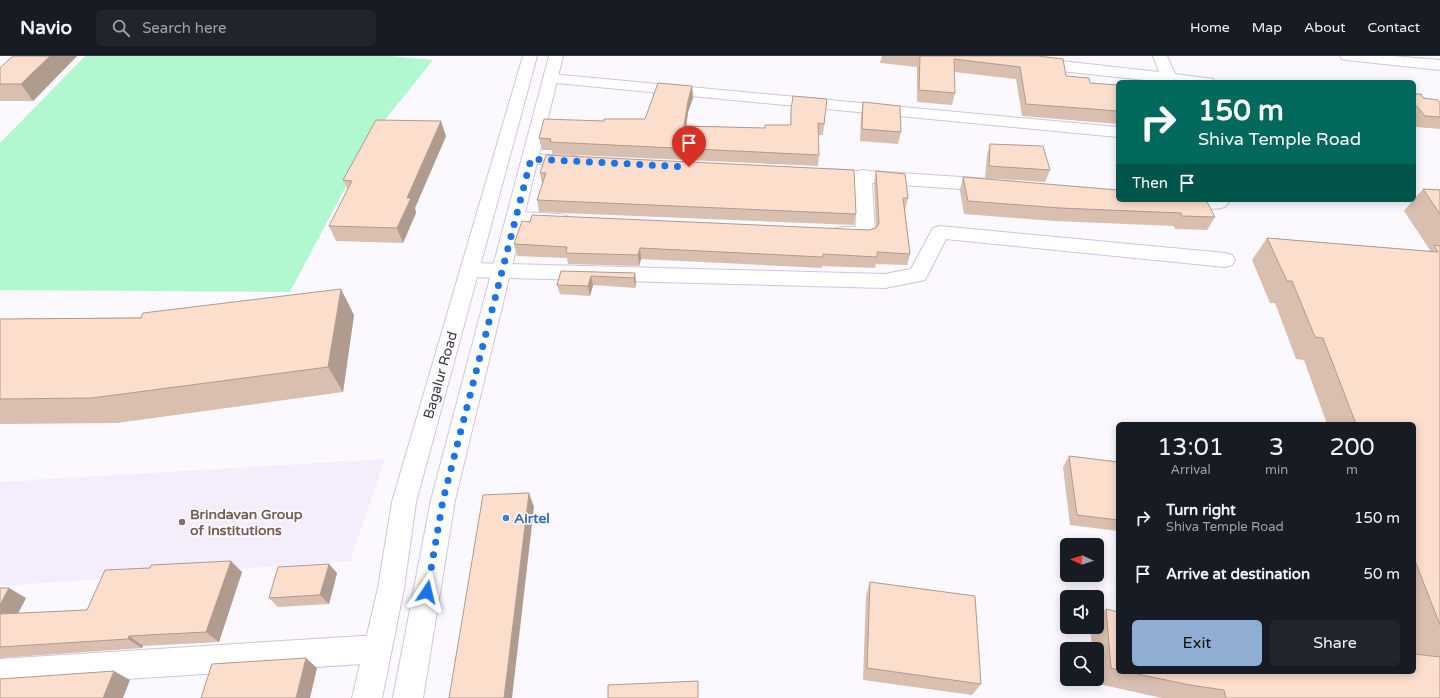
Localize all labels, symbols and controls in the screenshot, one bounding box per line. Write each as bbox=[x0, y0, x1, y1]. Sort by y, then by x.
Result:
search box bbox=[96, 10, 376, 46]
text: Navio bbox=[20, 17, 72, 39]
icon: search bbox=[110, 17, 132, 39]
text: Search here bbox=[142, 19, 226, 37]
text: Home bbox=[1190, 19, 1230, 36]
text: Map bbox=[1252, 19, 1282, 36]
text: About bbox=[1304, 19, 1346, 36]
text: Contact bbox=[1368, 19, 1420, 36]
text: 150 m bbox=[1198, 94, 1284, 128]
icon: right bbox=[1132, 96, 1184, 148]
pin bbox=[672, 126, 706, 167]
text: Shiva Temple Road bbox=[1198, 128, 1361, 150]
icon: arrive bbox=[678, 132, 700, 154]
icon: arrive bbox=[1176, 172, 1198, 194]
text: Then bbox=[1132, 174, 1168, 192]
street label: Bagalur Road bbox=[420, 329, 461, 421]
text: 13:01 bbox=[1157, 433, 1224, 462]
text: 3 bbox=[1269, 433, 1284, 462]
text: 200 bbox=[1329, 433, 1375, 462]
text: Arrival bbox=[1170, 462, 1211, 478]
text: min bbox=[1265, 462, 1288, 478]
text: m bbox=[1346, 462, 1358, 478]
text: Turn right bbox=[1166, 501, 1236, 519]
place label: Brindavan Group of Institutions bbox=[190, 506, 303, 539]
icon: right bbox=[1132, 507, 1154, 529]
text: 150 m bbox=[1354, 509, 1400, 527]
place label: Airtel bbox=[514, 510, 550, 527]
marker: Airtel bbox=[501, 513, 511, 523]
marker: Brindavan Group of Institutions bbox=[177, 517, 187, 527]
text: Shiva Temple Road bbox=[1166, 519, 1284, 535]
north arrow bbox=[1060, 538, 1104, 582]
map controls bbox=[1060, 538, 1104, 686]
icon: arrive bbox=[1132, 563, 1154, 585]
text: Arrive at destination bbox=[1166, 565, 1310, 583]
text: 50 m bbox=[1363, 565, 1400, 583]
position arrow bbox=[406, 571, 448, 613]
button: sound bbox=[1060, 590, 1104, 634]
button: Exit bbox=[1132, 620, 1262, 666]
button: Share bbox=[1270, 620, 1400, 666]
button: search bbox=[1060, 642, 1104, 686]

